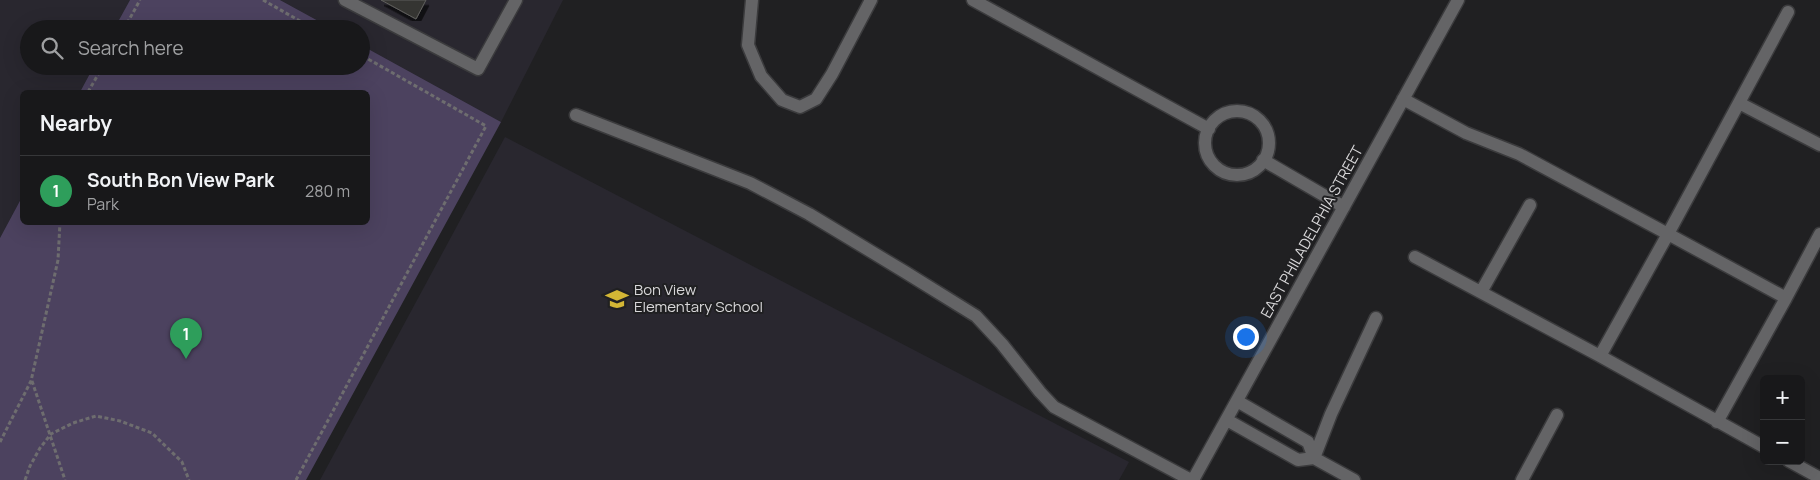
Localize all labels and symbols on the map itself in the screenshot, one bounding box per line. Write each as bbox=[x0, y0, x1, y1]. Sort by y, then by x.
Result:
street label: EAST PHILADELPHIA STREET bbox=[1255, 142, 1368, 322]
place label: Bon View Elementary School bbox=[634, 279, 763, 317]
school or university icon: Bon View Elementary School bbox=[604, 286, 630, 312]
pin: 1 bbox=[170, 318, 202, 359]
your location bbox=[1233, 324, 1259, 350]

